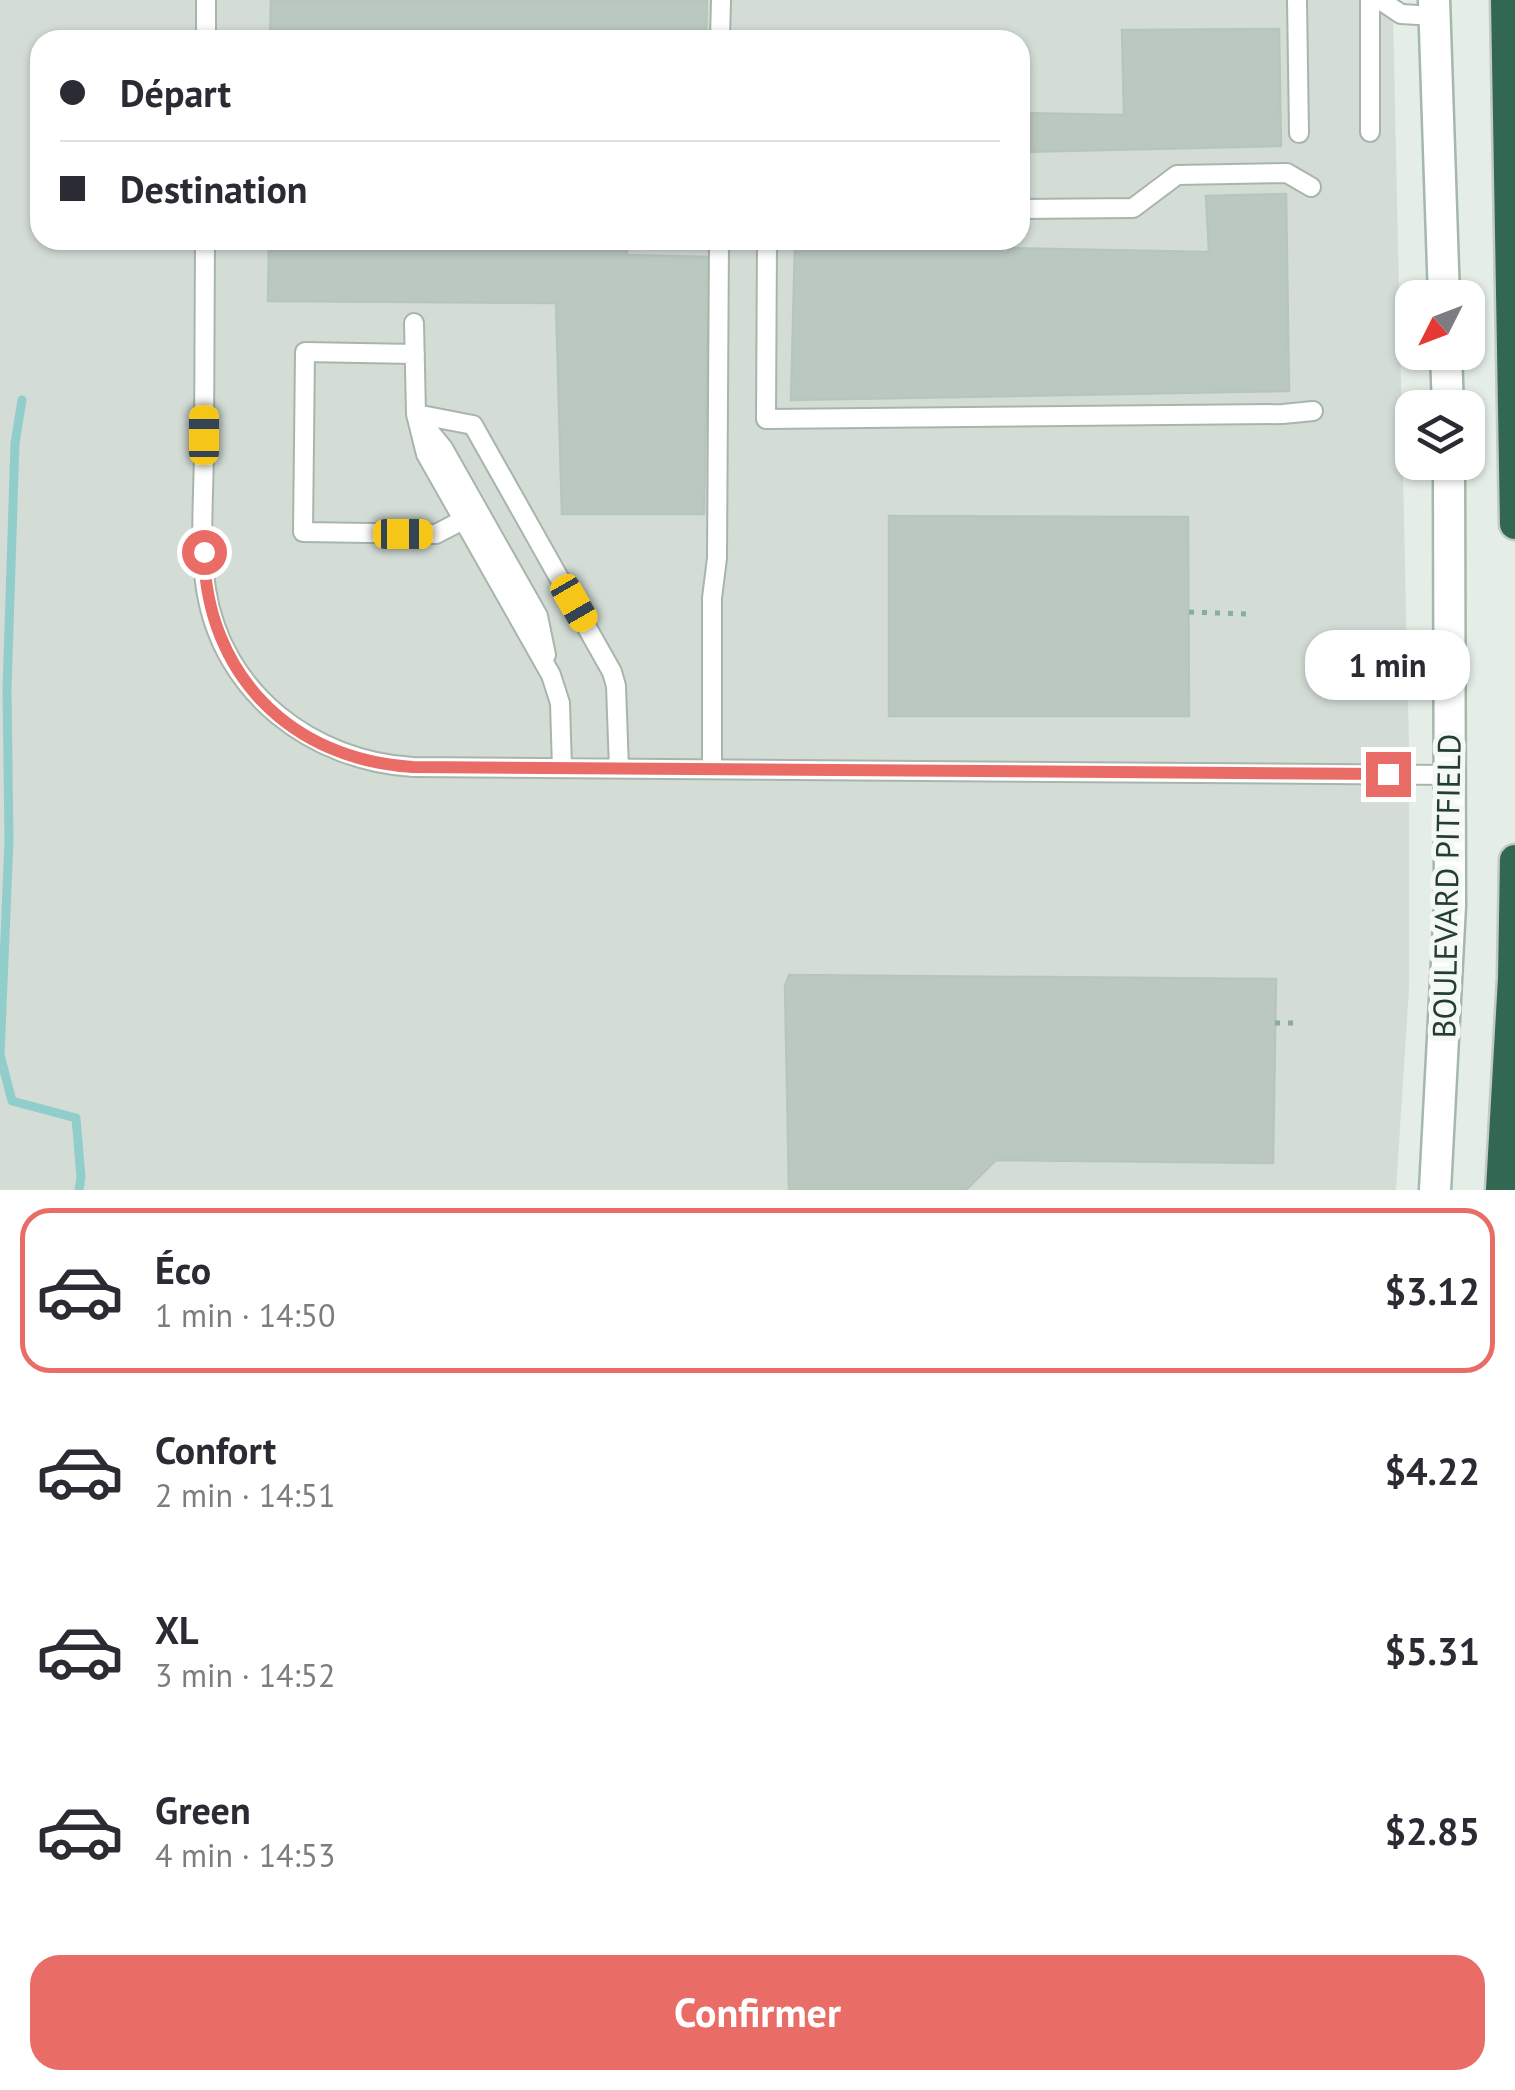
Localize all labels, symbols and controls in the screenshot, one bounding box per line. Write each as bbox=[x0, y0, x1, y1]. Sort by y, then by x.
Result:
text: Départ bbox=[120, 68, 231, 117]
text: Destination bbox=[120, 164, 308, 213]
north arrow bbox=[1395, 280, 1485, 370]
map controls bbox=[1395, 280, 1485, 480]
button: layers bbox=[1395, 390, 1485, 480]
car bbox=[189, 405, 219, 465]
car bbox=[373, 519, 433, 549]
route start bbox=[182, 530, 227, 575]
car bbox=[546, 570, 602, 636]
callout: 1 min bbox=[1306, 629, 1470, 699]
text: 1 min bbox=[1348, 644, 1427, 686]
street label: BOULEVARD PITFIELD bbox=[1422, 733, 1470, 1039]
route end bbox=[1366, 752, 1411, 797]
text: Éco bbox=[155, 1245, 211, 1294]
icon: car bbox=[35, 1246, 125, 1336]
text: $3.12 bbox=[1384, 1266, 1480, 1315]
text: 1 min · 14:50 bbox=[155, 1294, 335, 1336]
text: Confort bbox=[155, 1425, 276, 1474]
icon: car bbox=[35, 1426, 125, 1516]
text: $4.22 bbox=[1384, 1446, 1480, 1495]
text: 2 min · 14:51 bbox=[155, 1474, 335, 1516]
text: XL bbox=[155, 1605, 199, 1654]
icon: car bbox=[35, 1606, 125, 1696]
text: $5.31 bbox=[1384, 1626, 1480, 1675]
text: 3 min · 14:52 bbox=[155, 1654, 335, 1696]
text: Green bbox=[155, 1785, 251, 1834]
icon: car bbox=[35, 1786, 125, 1876]
text: $2.85 bbox=[1384, 1806, 1480, 1855]
text: 4 min · 14:53 bbox=[155, 1834, 335, 1876]
button: Confirmer bbox=[30, 1955, 1485, 2070]

